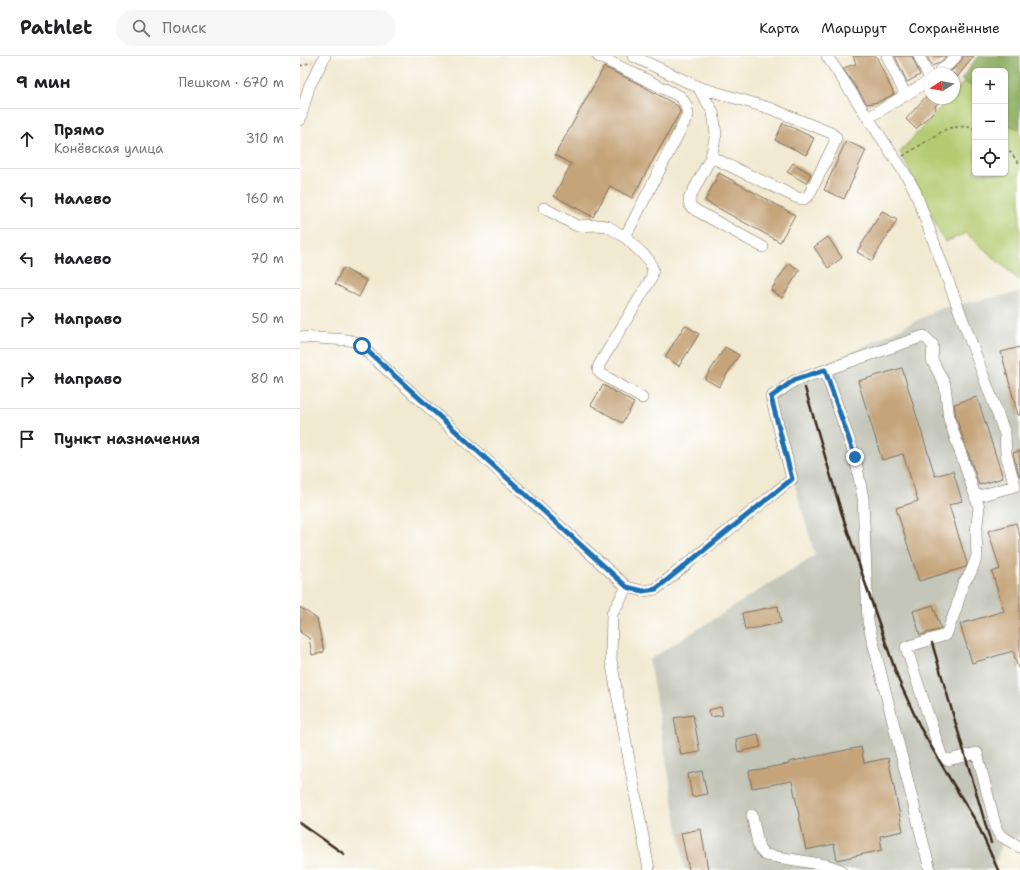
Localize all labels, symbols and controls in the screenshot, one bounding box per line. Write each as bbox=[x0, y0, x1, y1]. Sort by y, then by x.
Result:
search box bbox=[116, 10, 396, 46]
text: Pathlet bbox=[20, 15, 92, 40]
icon: search bbox=[130, 17, 152, 39]
text: Поиск bbox=[162, 18, 206, 38]
text: Карта bbox=[759, 19, 799, 37]
text: Маршрут bbox=[821, 19, 887, 37]
text: Сохранённые bbox=[909, 19, 1000, 37]
north arrow bbox=[924, 68, 960, 104]
map controls bbox=[972, 68, 1008, 176]
button: + bbox=[972, 68, 1008, 104]
text: 9 мин bbox=[16, 71, 71, 93]
text: Пешком · 670 m bbox=[178, 74, 284, 91]
button: − bbox=[972, 104, 1008, 140]
text: Прямо bbox=[54, 120, 104, 140]
icon: ahead bbox=[16, 128, 38, 150]
text: 310 m bbox=[246, 130, 284, 147]
text: Конёвская улица bbox=[54, 140, 163, 157]
button: locate bbox=[972, 140, 1008, 176]
icon: left bbox=[16, 188, 38, 210]
text: Налево bbox=[54, 189, 112, 209]
text: 160 m bbox=[246, 190, 284, 207]
icon: left bbox=[16, 248, 38, 270]
text: Налево bbox=[54, 249, 112, 269]
text: 70 m bbox=[250, 250, 284, 267]
icon: right bbox=[16, 308, 38, 330]
text: Направо bbox=[54, 309, 122, 329]
text: 50 m bbox=[251, 310, 284, 327]
route start bbox=[353, 337, 371, 355]
icon: right bbox=[16, 368, 38, 390]
text: Направо bbox=[54, 369, 122, 389]
text: 80 m bbox=[250, 370, 284, 387]
icon: arrive bbox=[16, 428, 38, 450]
text: Пункт назначения bbox=[54, 429, 200, 449]
route end bbox=[846, 448, 864, 466]

